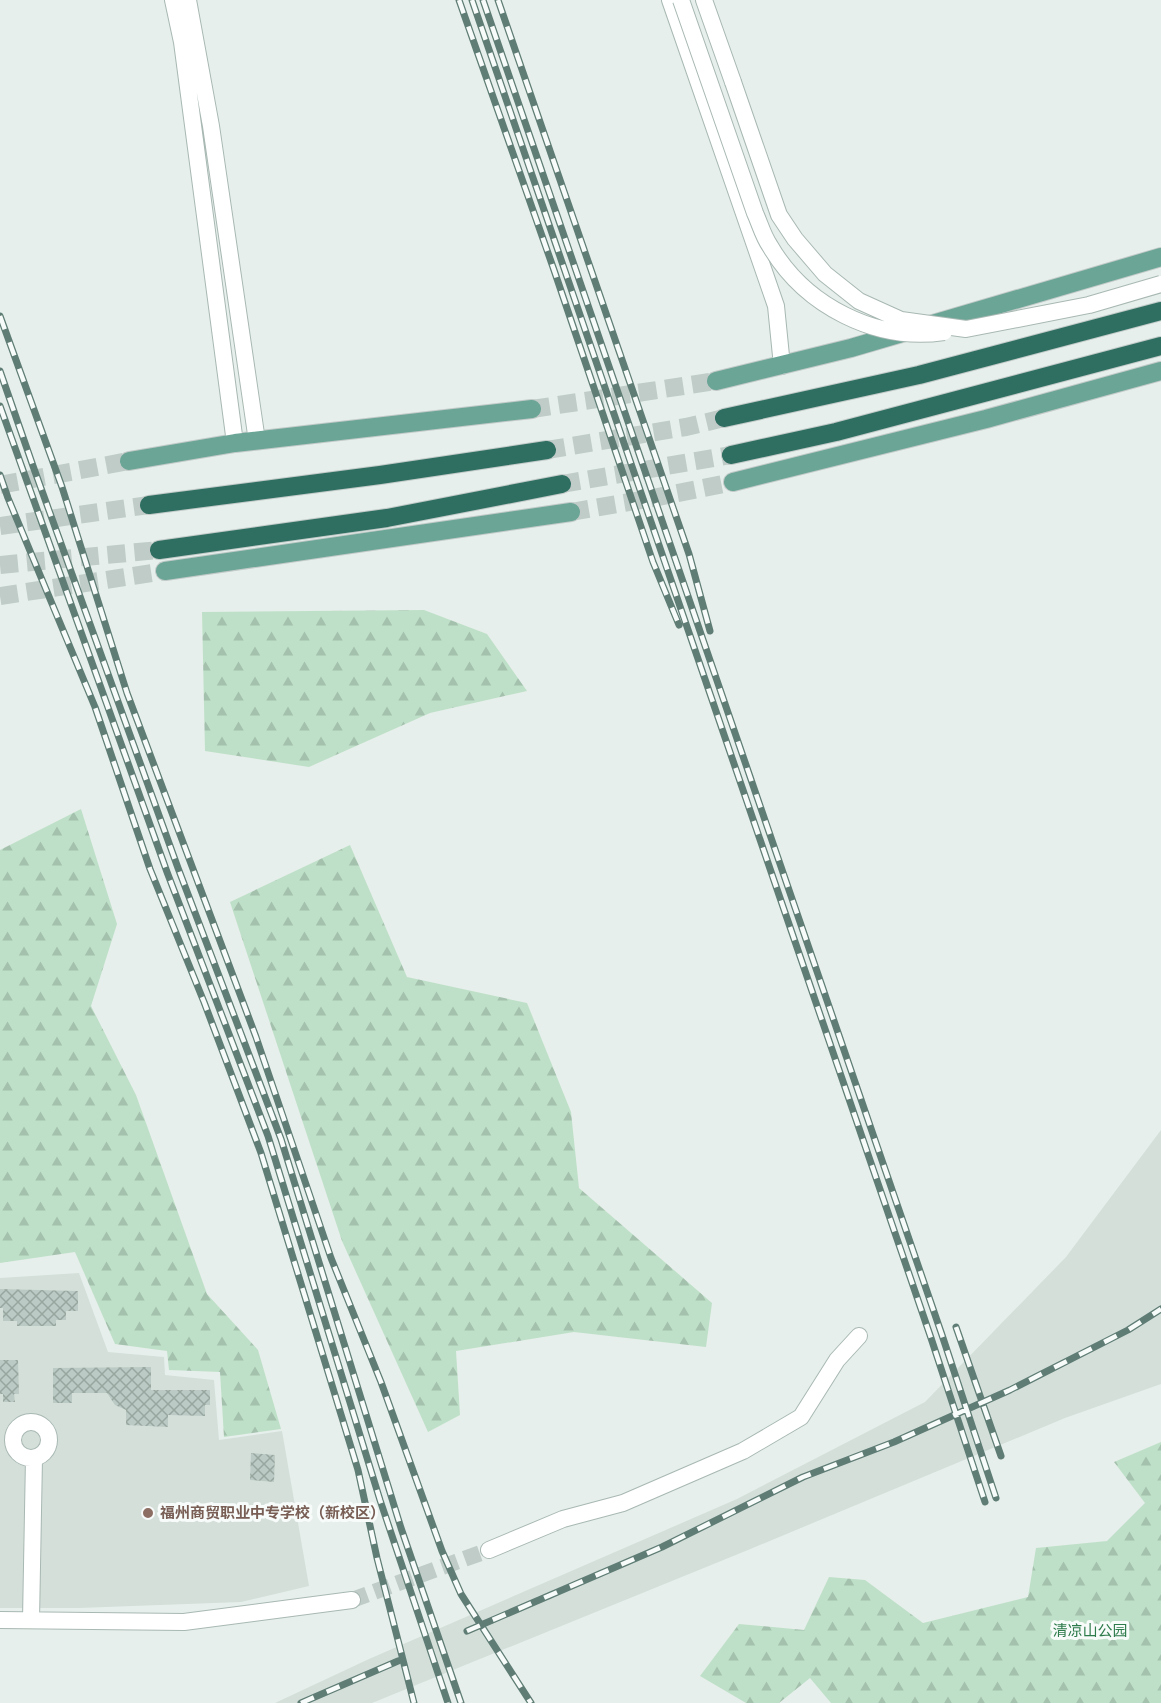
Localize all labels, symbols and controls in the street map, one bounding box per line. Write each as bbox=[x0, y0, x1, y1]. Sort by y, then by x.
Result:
place label: 福州商贸职业中专学校（新校区） bbox=[160, 1502, 385, 1522]
marker: 福州商贸职业中专学校（新校区） bbox=[141, 1506, 155, 1520]
park label: 清凉山公园 bbox=[1052, 1620, 1128, 1640]

